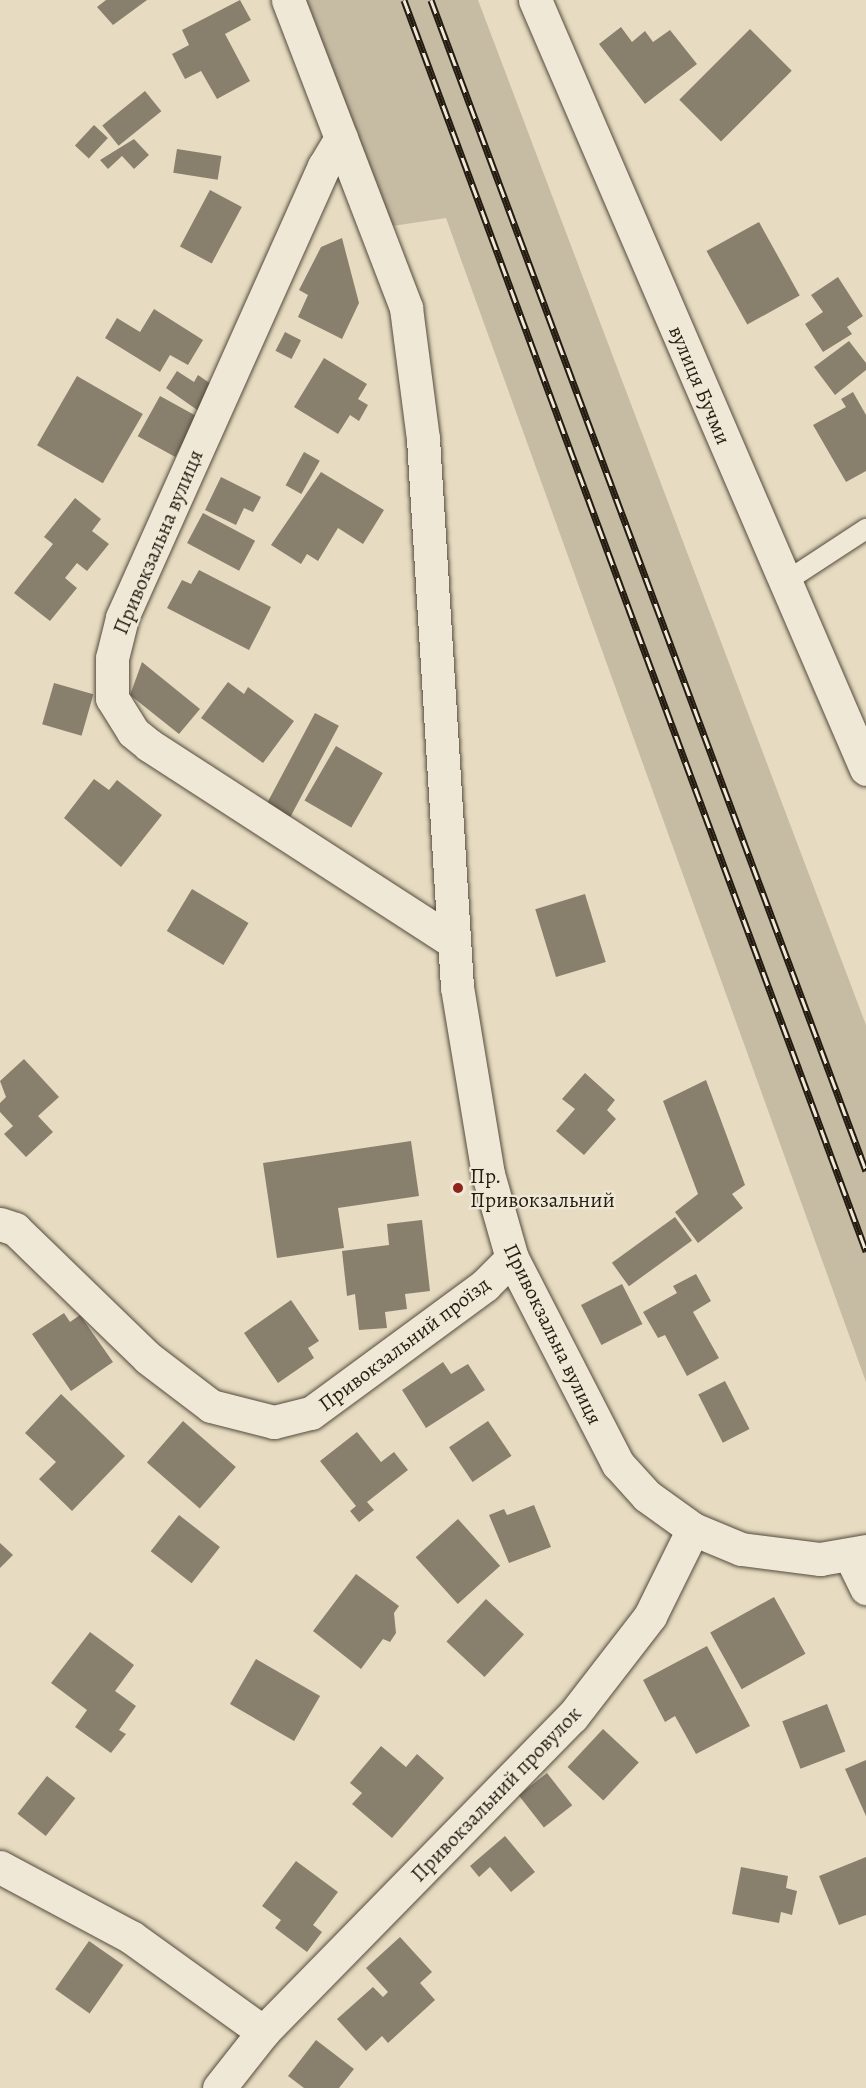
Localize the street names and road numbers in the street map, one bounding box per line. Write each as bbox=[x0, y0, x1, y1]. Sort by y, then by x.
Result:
street label: вулиця Бучми bbox=[664, 322, 736, 448]
street label: Привокзальна вулиця bbox=[108, 446, 208, 638]
street label: Привокзальна вулиця bbox=[498, 1239, 608, 1429]
street label: Привокзальний проїзд bbox=[313, 1271, 495, 1417]
street label: Привокзальний провулок bbox=[406, 1701, 586, 1887]

